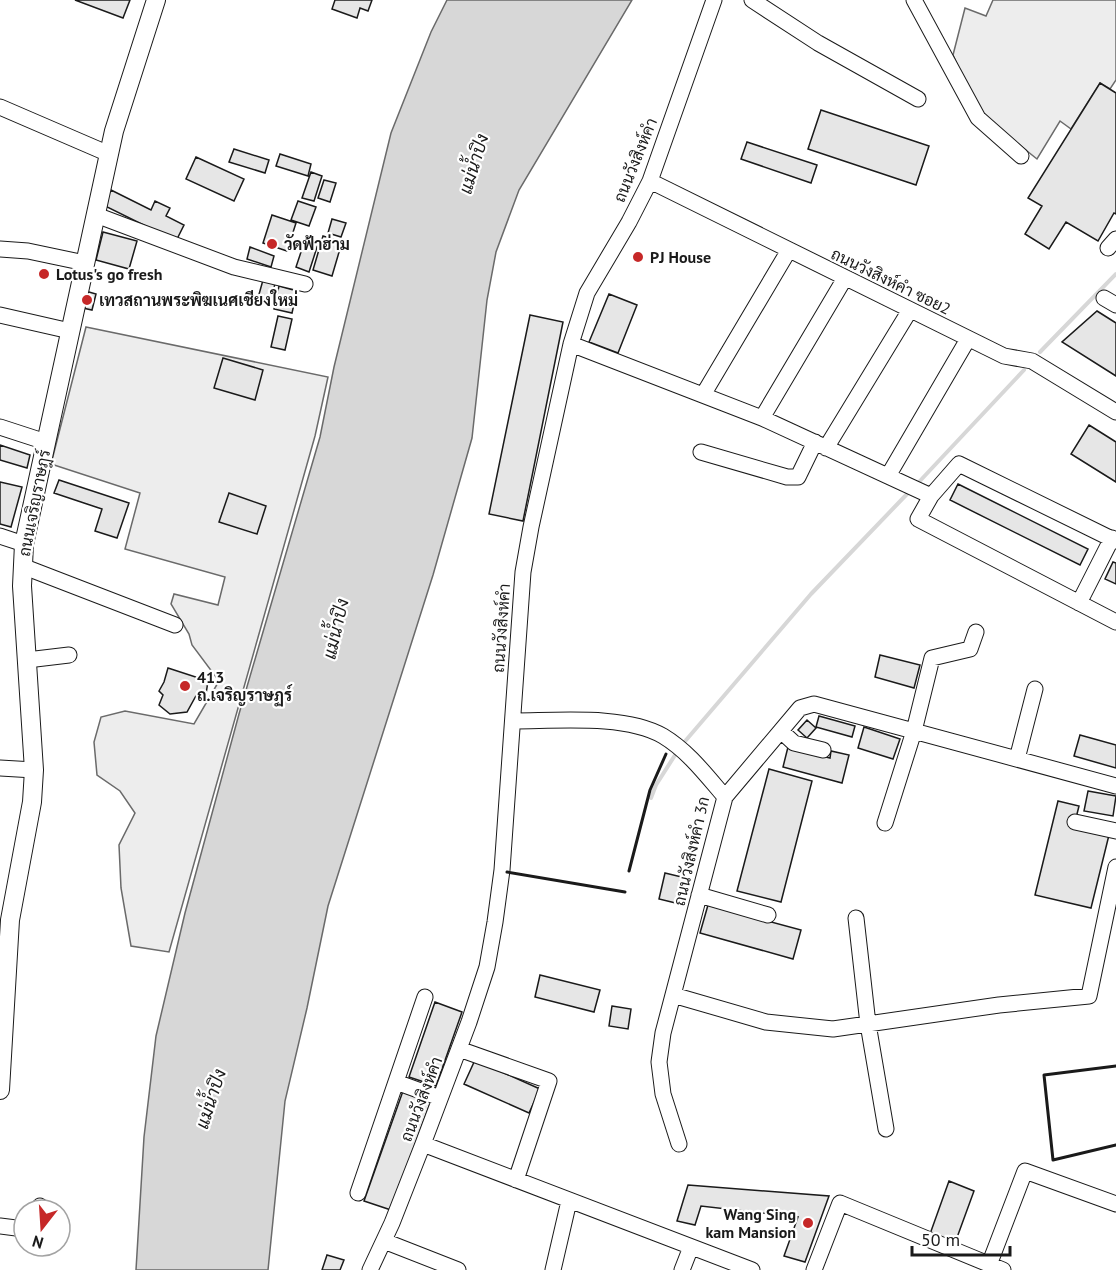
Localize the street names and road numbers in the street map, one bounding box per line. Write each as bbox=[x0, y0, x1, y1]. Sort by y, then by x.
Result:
street label: ถนนวังสิงห์คำ bbox=[607, 114, 661, 205]
street label: ถนนวังสิงห์คำ ซอย2 bbox=[828, 242, 955, 319]
street label: ถนนเจริญราษฎร์ bbox=[12, 447, 55, 558]
street label: ถนนวังสิงห์คำ bbox=[486, 583, 514, 673]
street label: ถนนวังสิงห์คำ 3ก bbox=[667, 794, 713, 908]
street label: ถนนวังสิงห์คำ bbox=[394, 1053, 446, 1144]

